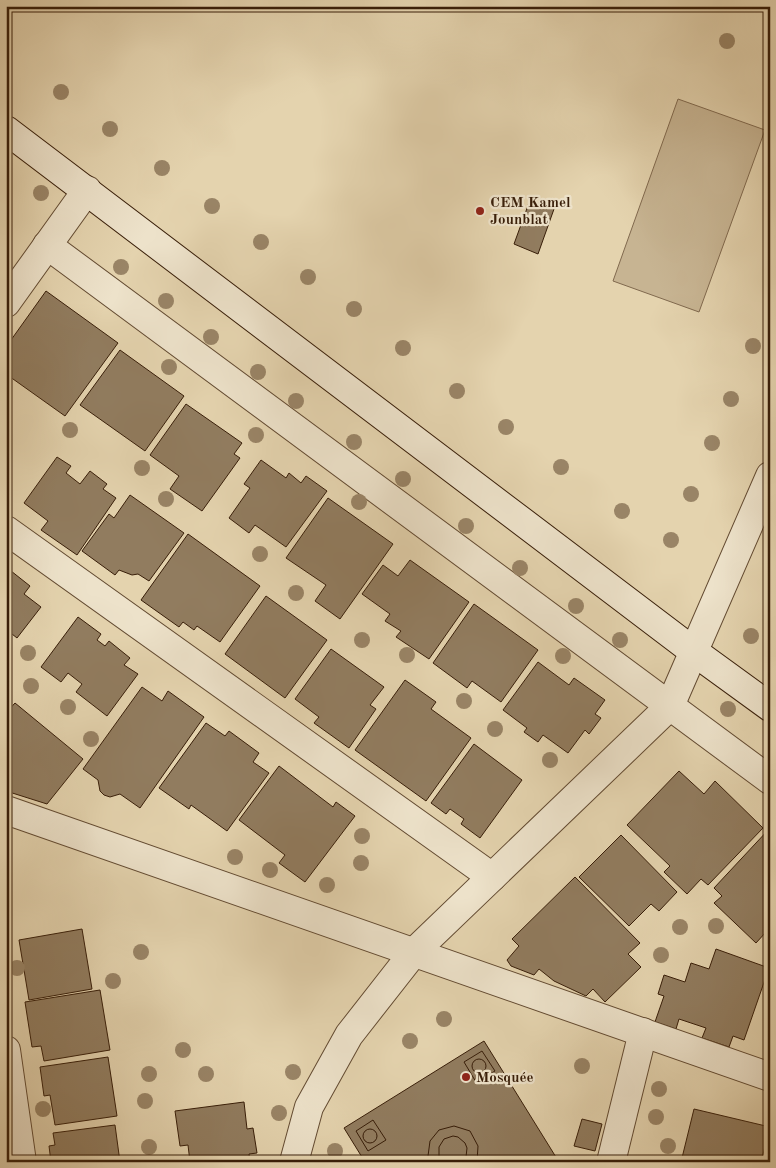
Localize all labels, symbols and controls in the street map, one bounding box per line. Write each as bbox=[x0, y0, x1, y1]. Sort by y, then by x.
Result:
place label: CEM Kamel Jounblat bbox=[490, 196, 571, 228]
marker: CEM Kamel Jounblat bbox=[474, 205, 486, 217]
marker: Mosquée bbox=[460, 1071, 472, 1083]
place label: Mosquée bbox=[476, 1071, 534, 1086]

